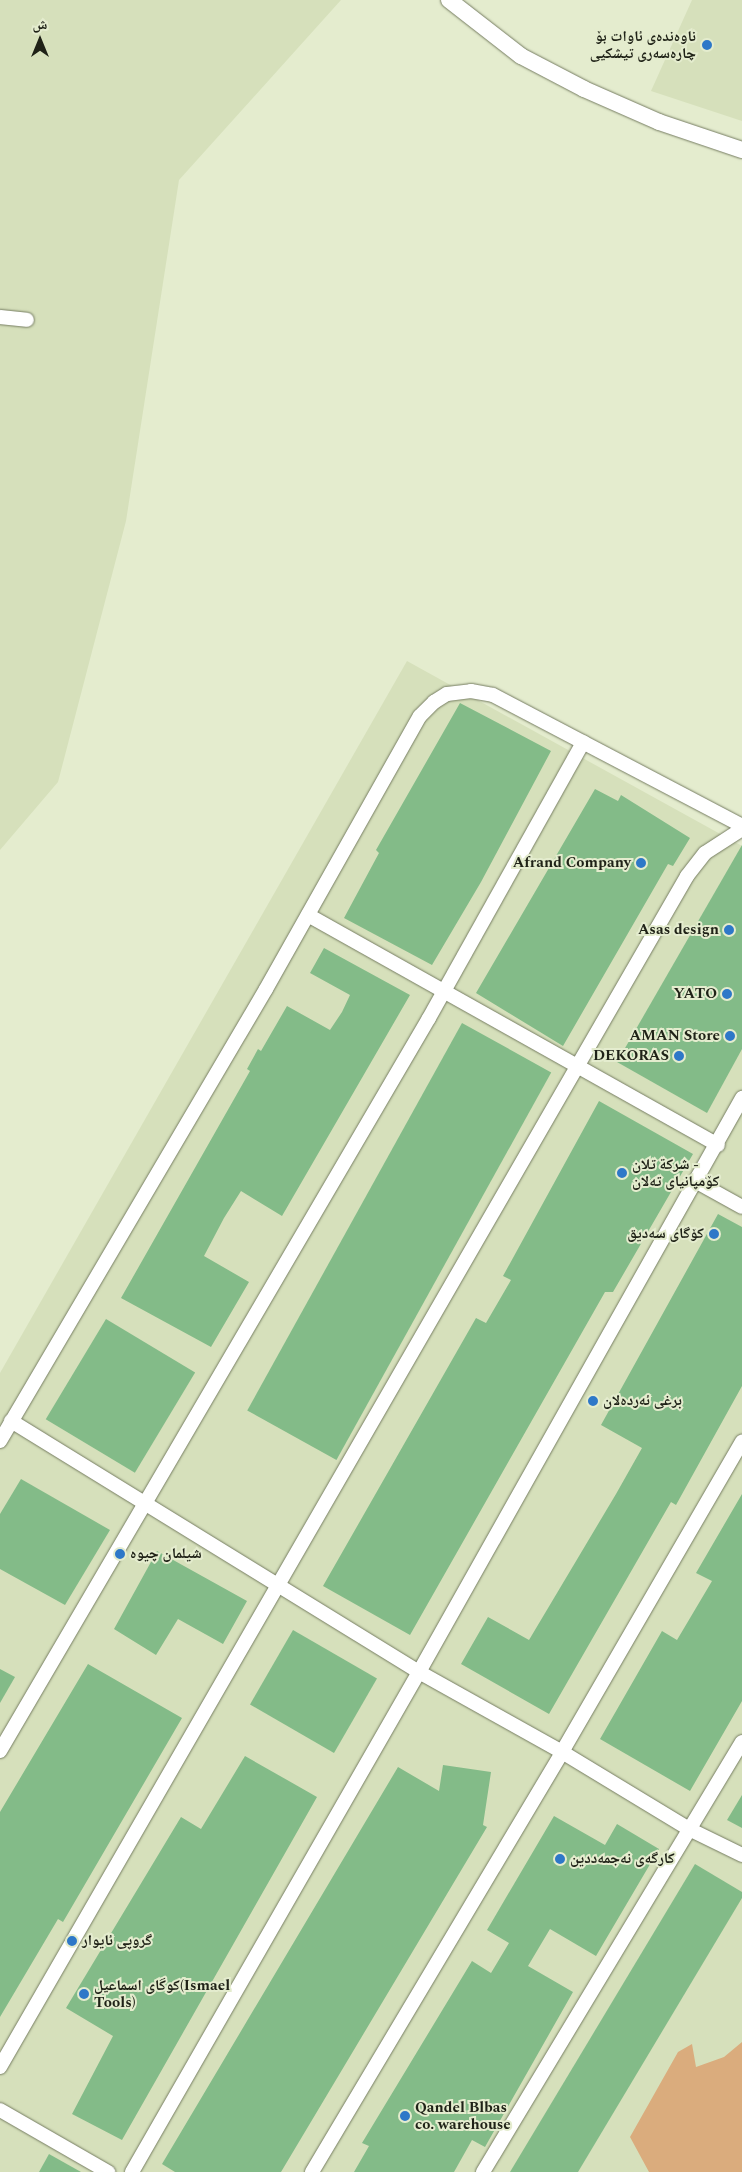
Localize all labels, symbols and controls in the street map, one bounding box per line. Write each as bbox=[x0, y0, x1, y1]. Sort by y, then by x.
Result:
text: ش bbox=[33, 14, 47, 35]
north arrow bbox=[15, 15, 65, 65]
place label: ناوەندەی ئاوات بۆ چارەسەری تیشکیی bbox=[590, 27, 696, 62]
marker: ناوەندەی ئاوات بۆ چارەسەری تیشکیی bbox=[700, 38, 714, 52]
place label: Afrand Company bbox=[513, 854, 631, 872]
marker: Afrand Company bbox=[635, 857, 647, 869]
place label: Asas design bbox=[638, 921, 719, 939]
marker: Asas design bbox=[723, 924, 735, 936]
place label: YATO bbox=[673, 985, 717, 1003]
marker: YATO bbox=[721, 988, 733, 1000]
place label: AMAN Store bbox=[630, 1027, 720, 1045]
marker: AMAN Store bbox=[724, 1030, 736, 1042]
place label: DEKORAS bbox=[593, 1047, 669, 1065]
marker: DEKORAS bbox=[673, 1050, 685, 1062]
place label: شركة تلان - کۆمپانیای تەلان bbox=[632, 1155, 719, 1190]
marker: شركة تلان - کۆمپانیای تەلان bbox=[616, 1167, 628, 1179]
place label: کۆگای سەدیق bbox=[627, 1225, 704, 1243]
marker: کۆگای سەدیق bbox=[708, 1228, 720, 1240]
place label: برغی ئەردەلان bbox=[603, 1392, 682, 1410]
marker: برغی ئەردەلان bbox=[587, 1395, 599, 1407]
place label: شيلمان چیوه bbox=[130, 1545, 202, 1563]
marker: شيلمان چیوه bbox=[114, 1548, 126, 1560]
place label: کارگەی نەجمەددین bbox=[570, 1850, 675, 1868]
marker: کارگەی نەجمەددین bbox=[554, 1853, 566, 1865]
place label: گروپى ئايوار bbox=[82, 1932, 152, 1950]
marker: گروپى ئايوار bbox=[66, 1935, 78, 1947]
place label: كوگای اسماعیل(Ismael Tools) bbox=[94, 1976, 230, 2011]
marker: كوگای اسماعیل(Ismael Tools) bbox=[78, 1988, 90, 2000]
place label: Qandel Blbas co. warehouse bbox=[415, 2098, 511, 2133]
marker: Qandel Blbas co. warehouse bbox=[399, 2110, 411, 2122]

